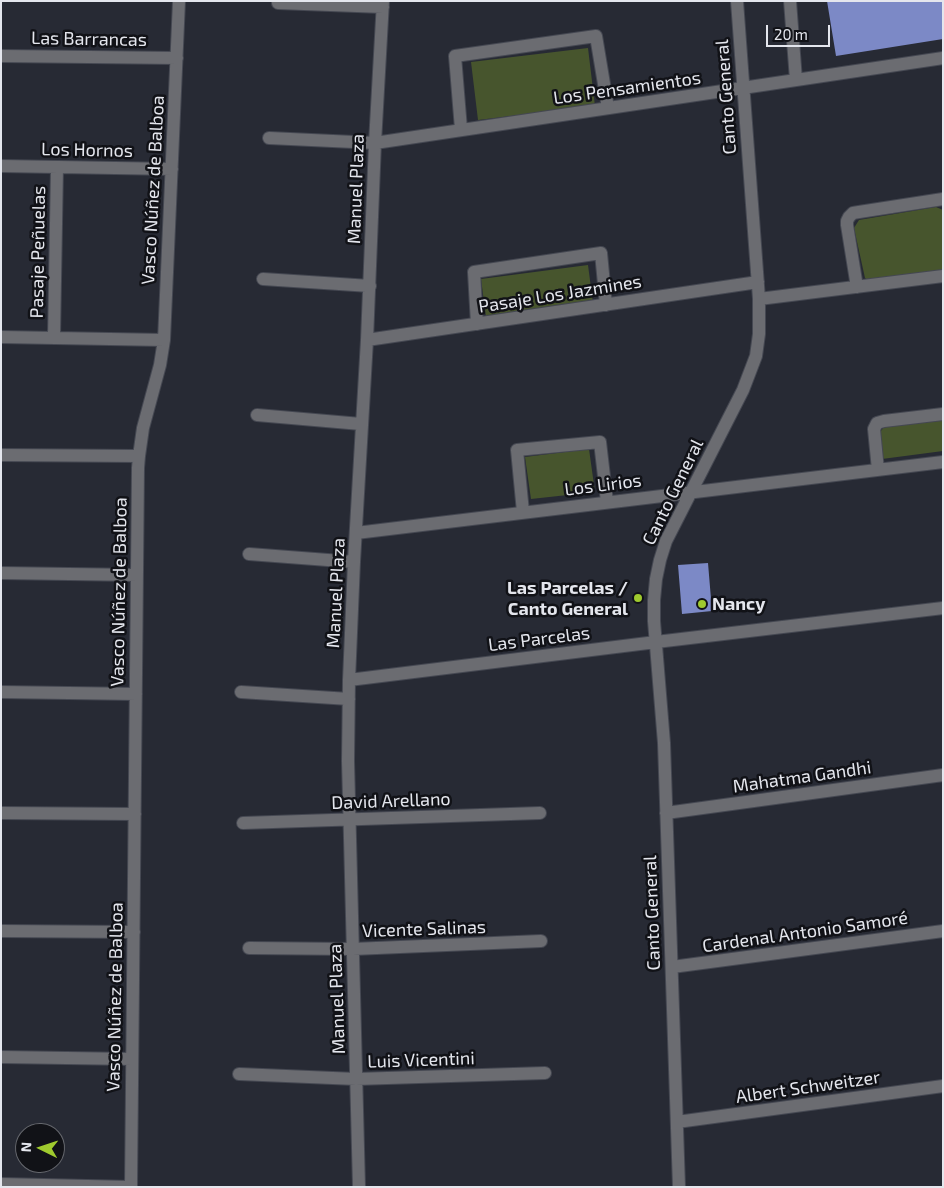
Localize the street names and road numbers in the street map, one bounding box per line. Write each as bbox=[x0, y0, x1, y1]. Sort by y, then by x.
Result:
street label: Las Barrancas bbox=[31, 27, 147, 51]
street label: Canto General bbox=[711, 39, 741, 155]
street label: Los Pensamientos bbox=[552, 67, 702, 109]
street label: Vasco Núñez de Balboa bbox=[137, 95, 169, 285]
street label: Manuel Plaza bbox=[343, 133, 369, 245]
street label: Los Hornos bbox=[41, 138, 133, 162]
street label: Pasaje Peñuelas bbox=[26, 186, 50, 318]
street label: Pasaje Los Jazmines bbox=[477, 270, 643, 318]
street label: Canto General bbox=[638, 435, 708, 549]
street label: Los Lirios bbox=[563, 470, 643, 500]
street label: Vasco Núñez de Balboa bbox=[107, 497, 131, 687]
street label: Manuel Plaza bbox=[322, 537, 350, 649]
street label: Las Parcelas bbox=[487, 622, 591, 656]
street label: Mahatma Gandhi bbox=[731, 757, 873, 797]
street label: David Arellano bbox=[331, 788, 451, 814]
street label: Canto General bbox=[639, 855, 665, 971]
street label: Vasco Núñez de Balboa bbox=[103, 902, 127, 1092]
street label: Cardenal Antonio Samoré bbox=[701, 907, 909, 957]
street label: Vicente Salinas bbox=[362, 916, 486, 942]
street label: Manuel Plaza bbox=[324, 943, 350, 1055]
street label: Luis Vicentini bbox=[367, 1047, 475, 1073]
street label: Albert Schweitzer bbox=[734, 1066, 882, 1108]

